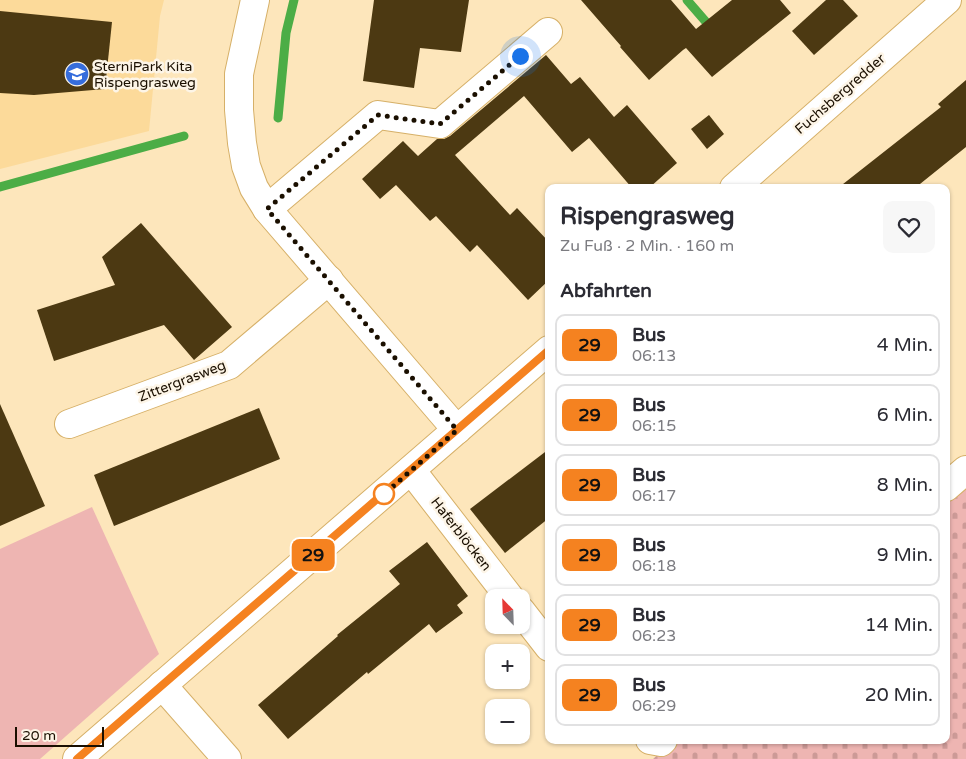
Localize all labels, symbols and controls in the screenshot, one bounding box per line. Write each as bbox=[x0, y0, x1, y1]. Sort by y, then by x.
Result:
your location bbox=[508, 44, 533, 69]
street label: Fuchsbergredder bbox=[791, 50, 889, 138]
place label: SterniPark Kita Rispengrasweg bbox=[94, 58, 196, 91]
school or university icon: SterniPark Kita Rispengrasweg bbox=[64, 61, 90, 87]
button: heart bbox=[883, 201, 935, 253]
text: Rispengrasweg bbox=[560, 202, 735, 231]
text: Zu Fuß · 2 Min. · 160 m bbox=[560, 236, 734, 256]
text: Abfahrten bbox=[560, 280, 652, 302]
text: Bus bbox=[632, 324, 666, 346]
text: 29 bbox=[578, 334, 601, 356]
text: 4 Min. bbox=[877, 334, 933, 356]
text: 06:13 bbox=[632, 346, 676, 366]
street label: Zittergrasweg bbox=[136, 356, 228, 406]
text: Bus bbox=[632, 394, 666, 416]
text: 29 bbox=[578, 404, 601, 426]
text: 6 Min. bbox=[877, 404, 933, 426]
text: 06:15 bbox=[632, 416, 676, 436]
text: Bus bbox=[632, 464, 666, 486]
text: 29 bbox=[578, 474, 601, 496]
text: 8 Min. bbox=[877, 474, 933, 496]
unlabelled marker bbox=[373, 483, 395, 505]
text: 06:17 bbox=[632, 486, 676, 506]
street label: Haferblöcken bbox=[427, 494, 495, 574]
text: Bus bbox=[632, 534, 666, 556]
line badge: 29 bbox=[290, 539, 336, 571]
text: 29 bbox=[302, 544, 324, 566]
text: 29 bbox=[578, 544, 601, 566]
text: 9 Min. bbox=[877, 544, 933, 566]
text: 06:18 bbox=[632, 556, 676, 576]
north arrow bbox=[485, 589, 530, 634]
map controls bbox=[485, 589, 530, 744]
text: Bus bbox=[632, 604, 666, 626]
text: 29 bbox=[578, 614, 601, 636]
text: 14 Min. bbox=[865, 614, 933, 636]
text: 06:23 bbox=[632, 626, 676, 646]
button: + bbox=[485, 644, 530, 689]
text: Bus bbox=[632, 674, 666, 696]
text: 29 bbox=[578, 684, 601, 706]
text: 20 Min. bbox=[865, 684, 933, 706]
text: 06:29 bbox=[632, 696, 676, 716]
button: − bbox=[485, 699, 530, 744]
scale bar bbox=[15, 724, 104, 747]
text: 20 m bbox=[22, 727, 56, 744]

